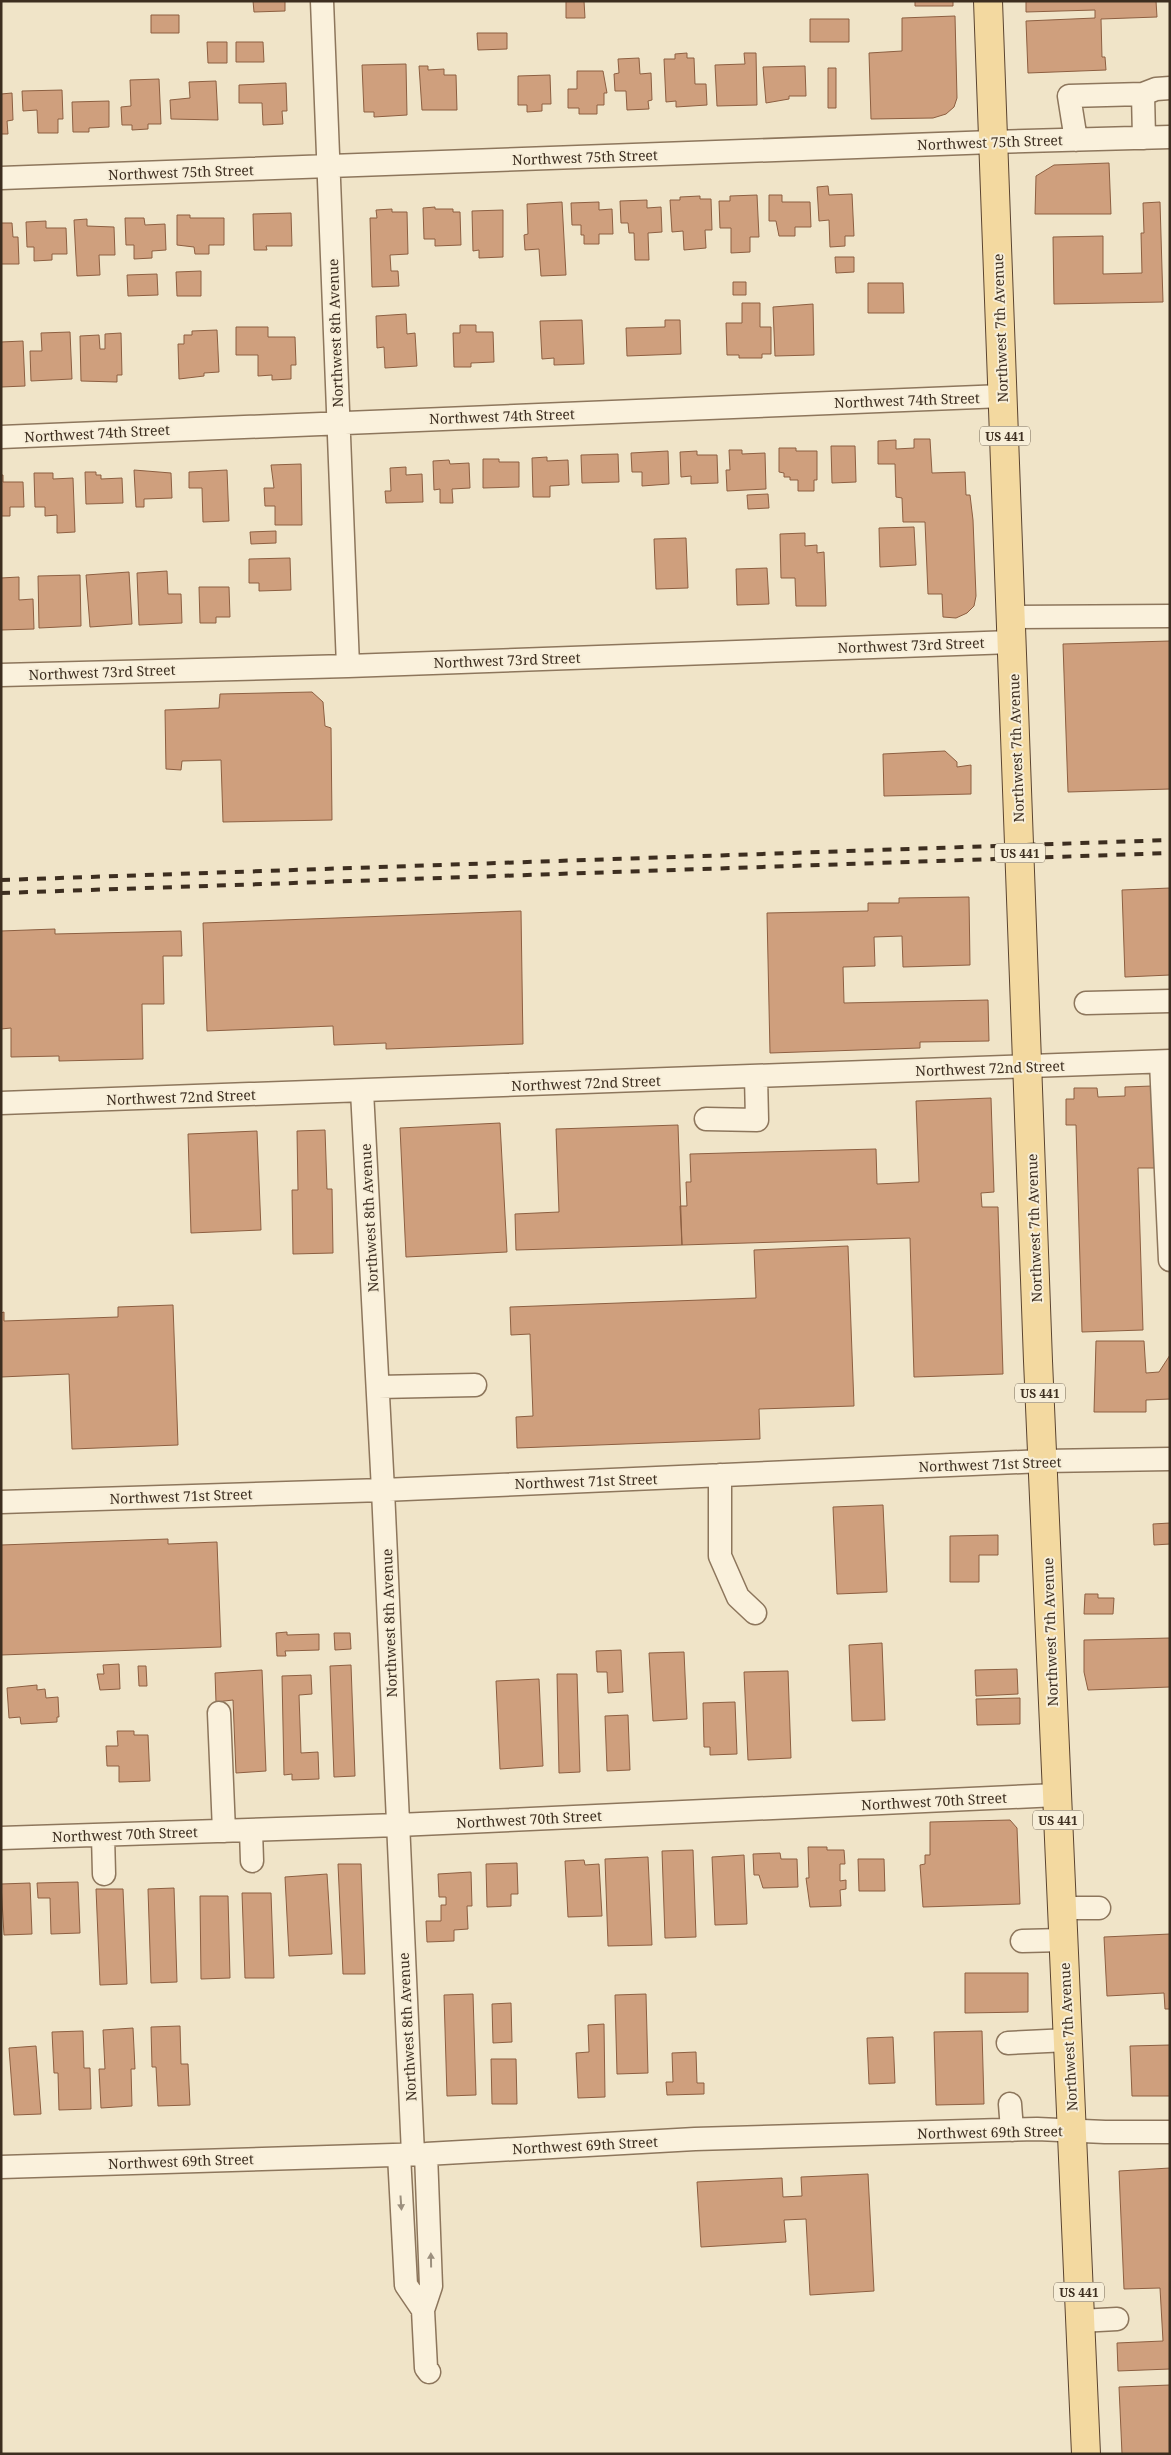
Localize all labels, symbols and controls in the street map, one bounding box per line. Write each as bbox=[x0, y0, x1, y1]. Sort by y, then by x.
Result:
street label: Northwest 75th Street bbox=[917, 130, 1063, 154]
street label: Northwest 75th Street bbox=[512, 145, 658, 169]
street label: Northwest 75th Street bbox=[108, 160, 254, 184]
street label: Northwest 7th Avenue bbox=[988, 253, 1012, 403]
street label: Northwest 8th Avenue bbox=[323, 258, 347, 408]
street label: Northwest 74th Street bbox=[834, 388, 980, 412]
street label: Northwest 74th Street bbox=[429, 404, 575, 428]
street label: Northwest 74th Street bbox=[24, 420, 170, 446]
road number: US 441 bbox=[980, 426, 1030, 446]
street label: Northwest 73rd Street bbox=[837, 633, 985, 657]
street label: Northwest 73rd Street bbox=[433, 648, 581, 672]
street label: Northwest 73rd Street bbox=[28, 660, 176, 684]
street label: Northwest 7th Avenue bbox=[1004, 673, 1028, 823]
road number: US 441 bbox=[995, 844, 1045, 862]
street label: Northwest 72nd Street bbox=[915, 1056, 1065, 1080]
street label: Northwest 72nd Street bbox=[511, 1071, 661, 1095]
street label: Northwest 72nd Street bbox=[106, 1085, 256, 1109]
street label: Northwest 8th Avenue bbox=[356, 1143, 382, 1293]
street label: Northwest 7th Avenue bbox=[1022, 1153, 1046, 1303]
road number: US 441 bbox=[1015, 1384, 1065, 1402]
street label: Northwest 71st Street bbox=[918, 1452, 1062, 1476]
street label: Northwest 71st Street bbox=[514, 1469, 658, 1493]
street label: Northwest 71st Street bbox=[109, 1484, 253, 1508]
street label: Northwest 8th Avenue bbox=[377, 1548, 401, 1698]
street label: Northwest 7th Avenue bbox=[1038, 1557, 1062, 1707]
street label: Northwest 70th Street bbox=[861, 1788, 1007, 1814]
street label: Northwest 70th Street bbox=[456, 1806, 602, 1832]
road number: US 441 bbox=[1033, 1810, 1083, 1830]
street label: Northwest 70th Street bbox=[52, 1822, 198, 1846]
street label: Northwest 8th Avenue bbox=[394, 1952, 420, 2102]
street label: Northwest 7th Avenue bbox=[1055, 1962, 1081, 2112]
street label: Northwest 69th Street bbox=[917, 2121, 1063, 2143]
street label: Northwest 69th Street bbox=[512, 2132, 658, 2158]
street label: Northwest 69th Street bbox=[108, 2149, 254, 2173]
one-way arrow bbox=[397, 2196, 405, 2212]
one-way arrow bbox=[426, 2252, 434, 2268]
road number: US 441 bbox=[1054, 2282, 1104, 2302]

